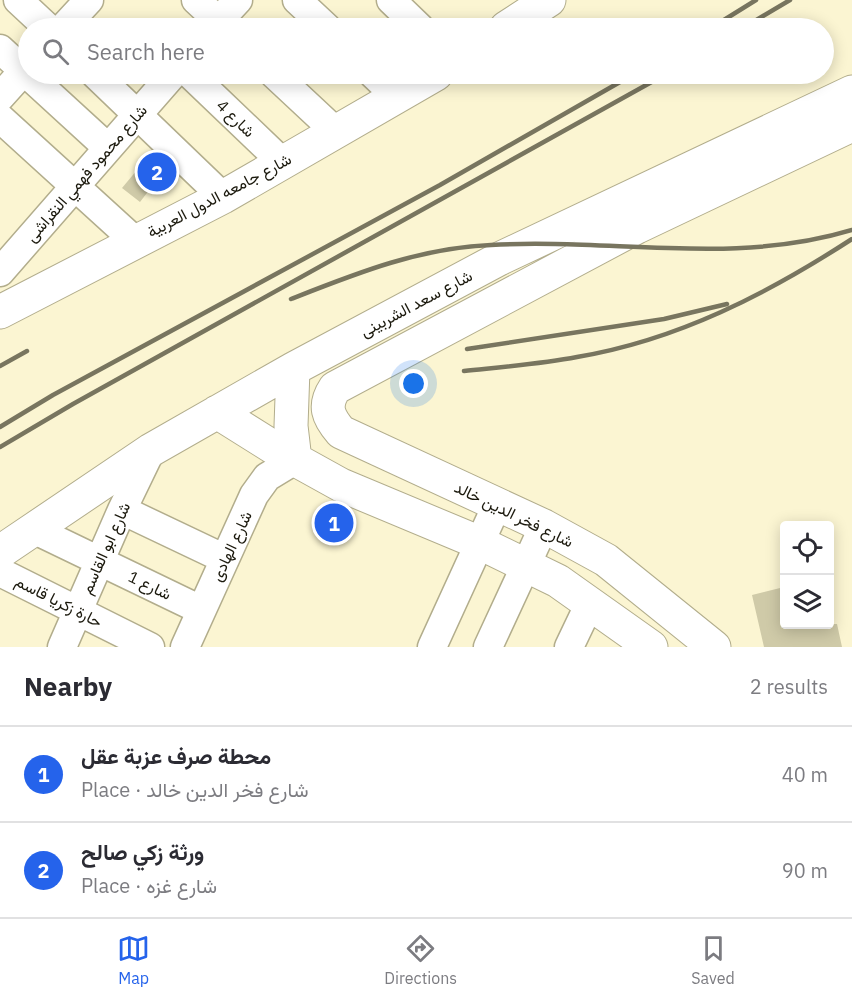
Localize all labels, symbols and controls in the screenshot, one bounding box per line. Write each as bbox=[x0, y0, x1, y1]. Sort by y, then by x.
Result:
search box bbox=[18, 18, 834, 84]
icon: search bbox=[39, 35, 72, 68]
text: Search here bbox=[87, 37, 205, 66]
street label: شارع 4 bbox=[211, 95, 259, 142]
street label: شارع محمود فهمي النقراشى bbox=[21, 100, 154, 248]
street label: شارع جامعه الدول العربية bbox=[143, 148, 296, 243]
pin: 2 bbox=[138, 150, 176, 195]
street label: شارع سعد الشربينى bbox=[357, 265, 476, 343]
your location bbox=[399, 369, 428, 398]
street label: شارع فخر الدين خالد bbox=[450, 477, 577, 553]
street label: شارع ابو القاسم bbox=[76, 499, 136, 598]
pin: 1 bbox=[314, 500, 354, 546]
street label: شارع الهادى bbox=[206, 508, 258, 585]
map controls bbox=[780, 521, 834, 629]
button: locate bbox=[780, 521, 834, 575]
street label: شارع 1 bbox=[124, 566, 175, 606]
street label: حارة زكريا قاسم bbox=[12, 571, 106, 632]
button: layers bbox=[780, 575, 834, 629]
text: Nearby bbox=[24, 669, 112, 703]
text: 2 results bbox=[750, 673, 828, 700]
text: محطة صرف عزبة عقل bbox=[81, 741, 271, 770]
text: 1 bbox=[38, 761, 50, 788]
text: 40 m bbox=[782, 761, 828, 788]
text: Place · شارع فخر الدين خالد bbox=[81, 776, 308, 803]
text: ورثة زكي صالح bbox=[81, 837, 204, 866]
text: 2 bbox=[38, 857, 50, 884]
text: 90 m bbox=[782, 857, 828, 884]
text: Place · شارع غزه bbox=[81, 872, 217, 899]
tab: Map bbox=[117, 932, 150, 988]
tab: Directions bbox=[384, 932, 457, 988]
tab: Saved bbox=[691, 932, 735, 988]

